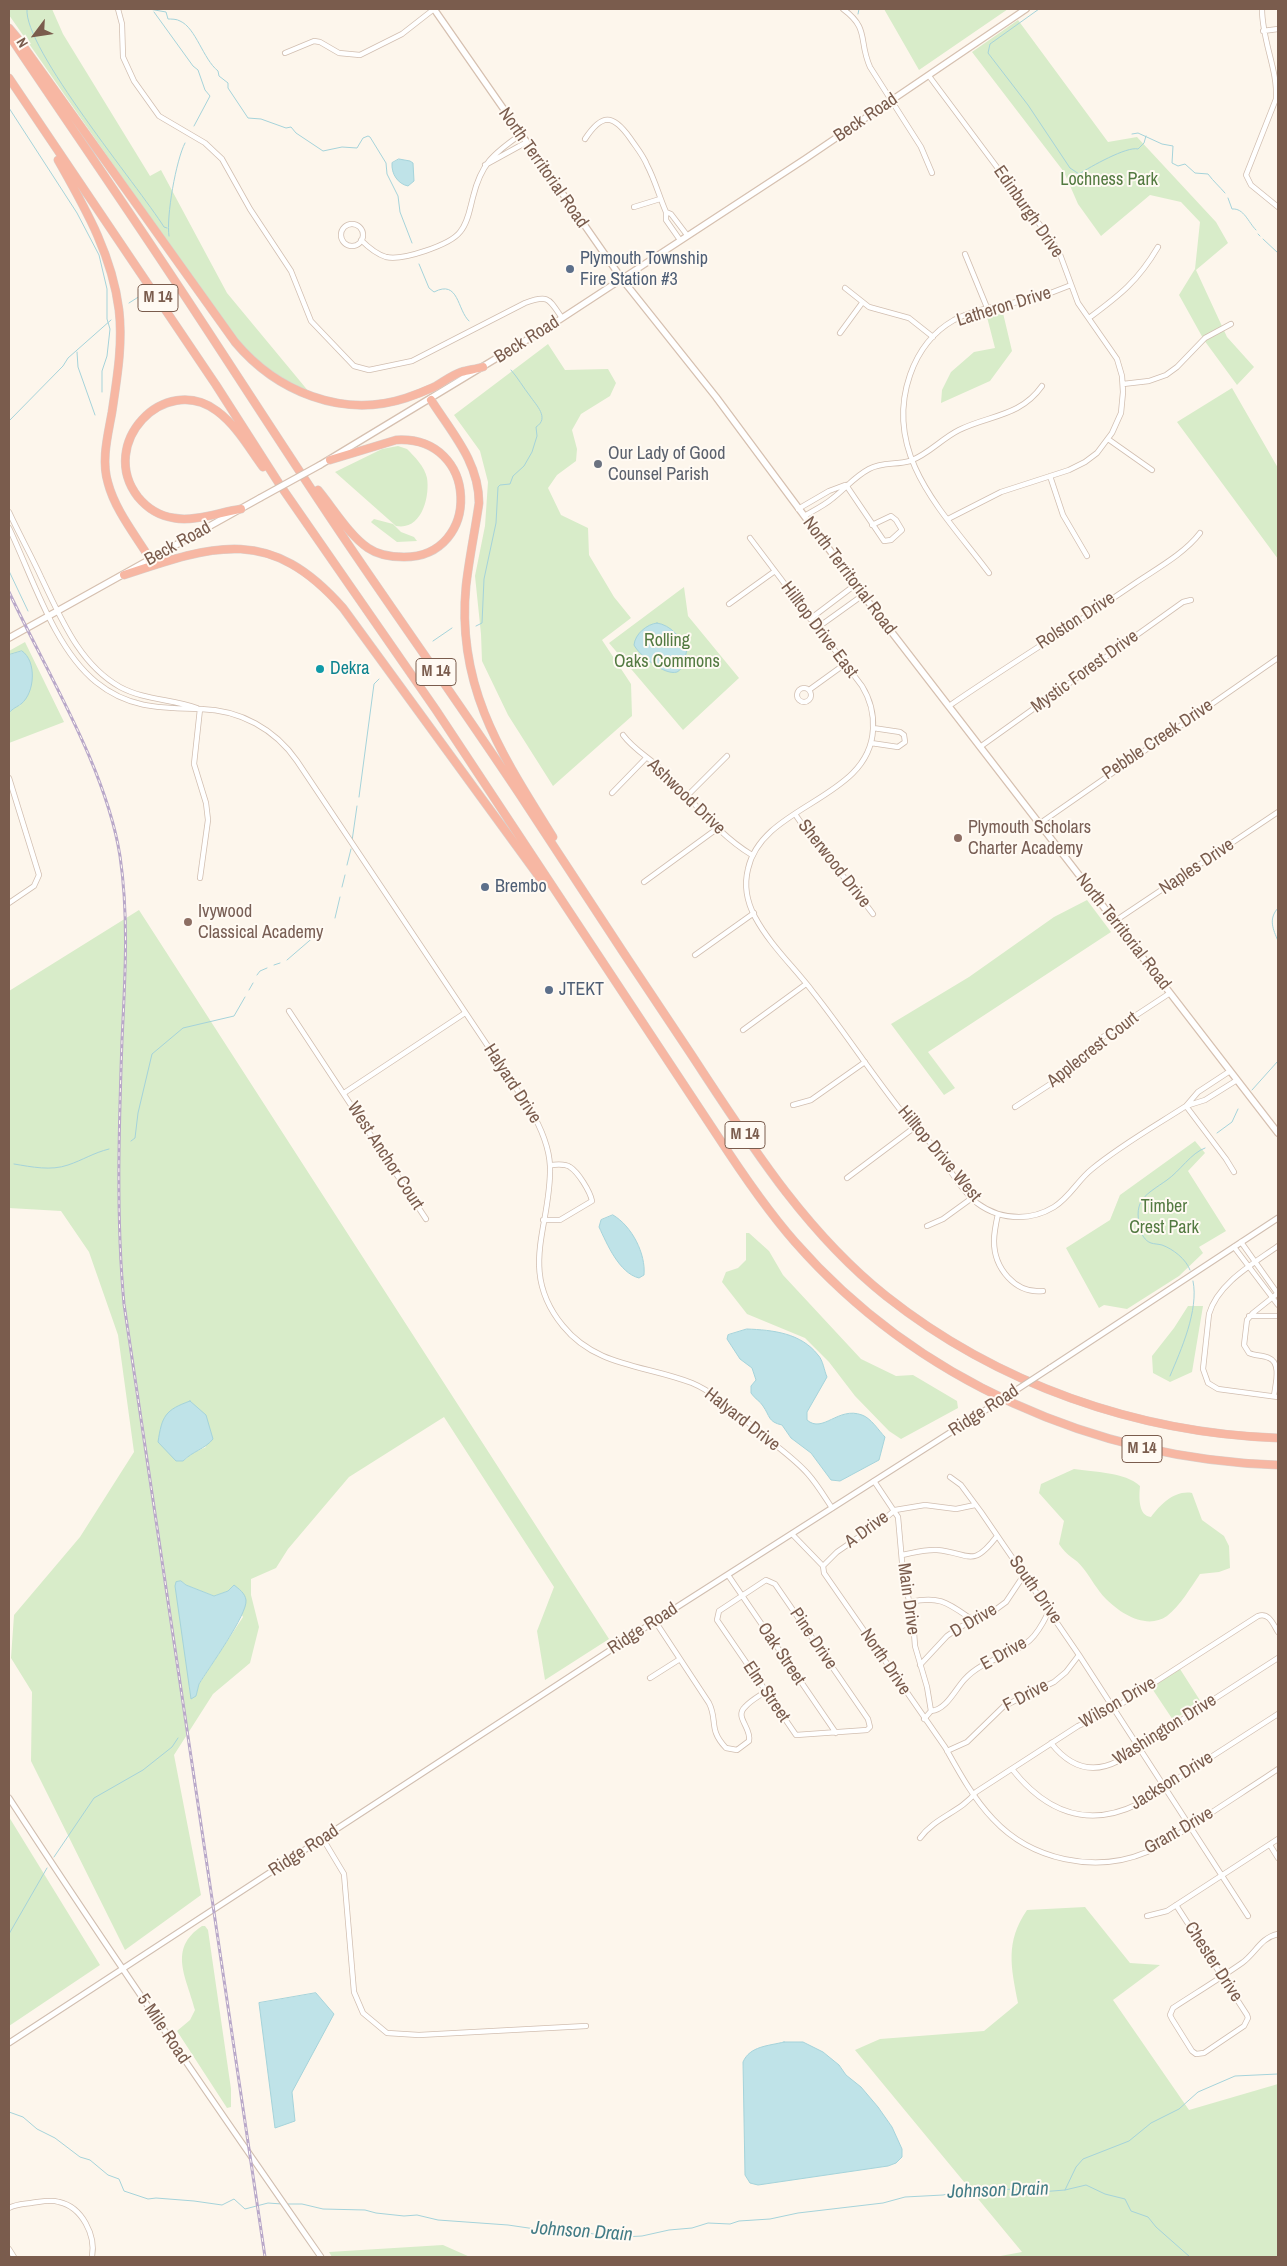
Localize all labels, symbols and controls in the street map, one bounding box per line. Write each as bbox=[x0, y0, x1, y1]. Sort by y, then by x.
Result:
north arrow bbox=[10, 10, 60, 60]
text: N bbox=[12, 35, 32, 51]
street label: Beck Road bbox=[830, 89, 902, 147]
street label: North Territorial Road bbox=[493, 104, 593, 232]
street label: Edinburgh Drive bbox=[988, 162, 1068, 262]
park label: Lochness Park bbox=[1060, 169, 1158, 191]
place label: Plymouth Township Fire Station #3 bbox=[580, 248, 708, 290]
marker: Plymouth Township Fire Station #3 bbox=[564, 263, 576, 275]
street label: Latheron Drive bbox=[954, 282, 1054, 332]
road number: M 14 bbox=[138, 284, 178, 312]
street label: Beck Road bbox=[491, 312, 563, 368]
place label: Our Lady of Good Counsel Parish bbox=[608, 443, 725, 486]
marker: Our Lady of Good Counsel Parish bbox=[592, 458, 604, 470]
street label: North Territorial Road bbox=[798, 513, 900, 639]
street label: Beck Road bbox=[141, 517, 215, 571]
street label: Hilltop Drive East bbox=[776, 578, 862, 682]
street label: Rolston Drive bbox=[1033, 588, 1119, 654]
street label: Mystic Forest Drive bbox=[1027, 626, 1143, 718]
park label: Rolling Oaks Commons bbox=[614, 630, 720, 672]
place label: Dekra bbox=[330, 658, 369, 680]
road number: M 14 bbox=[416, 659, 456, 686]
marker: Dekra bbox=[314, 663, 326, 675]
street label: Pebble Creek Drive bbox=[1099, 695, 1217, 785]
street label: Ashwood Drive bbox=[643, 754, 729, 840]
street label: Sherwood Drive bbox=[793, 816, 875, 912]
place label: Plymouth Scholars Charter Academy bbox=[968, 817, 1091, 860]
marker: Plymouth Scholars Charter Academy bbox=[952, 832, 964, 844]
street label: Naples Drive bbox=[1156, 834, 1238, 900]
street label: North Territorial Road bbox=[1071, 869, 1175, 995]
place label: Brembo bbox=[495, 876, 547, 898]
marker: Brembo bbox=[479, 881, 491, 893]
place label: Ivywood Classical Academy bbox=[198, 901, 323, 944]
marker: Ivywood Classical Academy bbox=[182, 916, 194, 928]
place label: JTEKT bbox=[559, 979, 604, 1001]
marker: JTEKT bbox=[543, 984, 555, 996]
street label: Applecrest Court bbox=[1043, 1008, 1143, 1092]
street label: Halyard Drive bbox=[478, 1040, 546, 1128]
street label: West Anchor Court bbox=[342, 1098, 428, 1214]
street label: Hilltop Drive West bbox=[893, 1102, 985, 1206]
road number: M 14 bbox=[725, 1122, 765, 1148]
park label: Timber Crest Park bbox=[1129, 1196, 1199, 1238]
street label: Ridge Road bbox=[945, 1380, 1023, 1442]
street label: Halyard Drive bbox=[700, 1384, 784, 1456]
road number: M 14 bbox=[1122, 1436, 1162, 1462]
street label: A Drive bbox=[841, 1507, 893, 1553]
street label: South Drive bbox=[1004, 1552, 1066, 1628]
street label: Main Drive bbox=[892, 1562, 924, 1636]
street label: Ridge Road bbox=[604, 1598, 682, 1660]
street label: D Drive bbox=[947, 1599, 1001, 1643]
street label: Pine Drive bbox=[785, 1604, 841, 1674]
street label: Oak Street bbox=[752, 1619, 810, 1689]
street label: North Drive bbox=[855, 1625, 915, 1699]
street label: E Drive bbox=[977, 1633, 1031, 1675]
street label: Elm Street bbox=[738, 1657, 794, 1727]
street label: Wilson Drive bbox=[1076, 1673, 1160, 1733]
street label: F Drive bbox=[1000, 1675, 1052, 1717]
street label: Washington Drive bbox=[1109, 1690, 1221, 1770]
street label: Jackson Drive bbox=[1127, 1747, 1217, 1815]
street label: Grant Drive bbox=[1141, 1803, 1217, 1859]
street label: Ridge Road bbox=[265, 1820, 343, 1882]
street label: Chester Drive bbox=[1179, 1918, 1247, 2006]
street label: 5 Mile Road bbox=[132, 1990, 194, 2068]
water label: Johnson Drain bbox=[947, 2178, 1049, 2204]
water label: Johnson Drain bbox=[531, 2217, 633, 2247]

